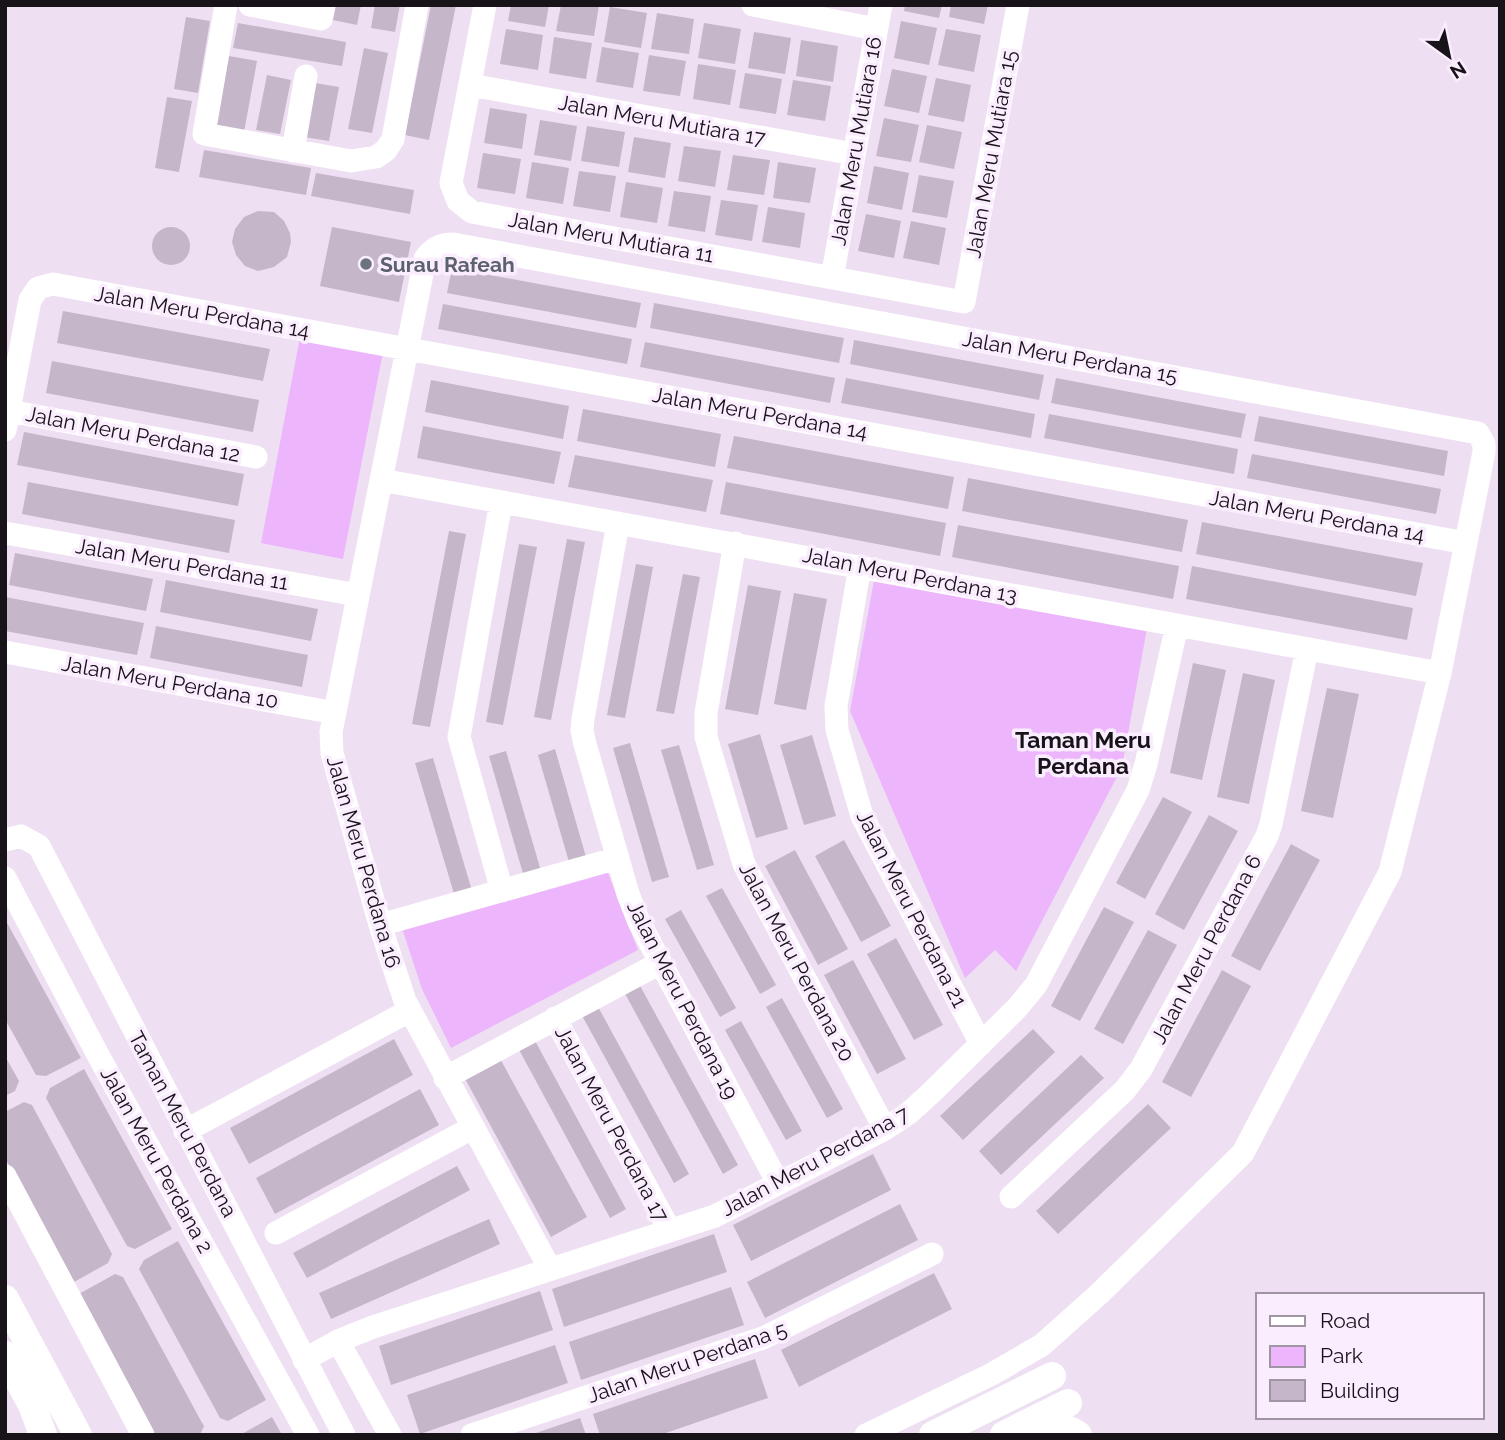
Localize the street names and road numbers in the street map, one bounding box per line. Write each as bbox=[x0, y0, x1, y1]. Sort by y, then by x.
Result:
street label: Jalan Meru Mutiara 16 bbox=[825, 35, 887, 247]
street label: Jalan Meru Mutiara 15 bbox=[960, 48, 1022, 260]
street label: Jalan Meru Mutiara 17 bbox=[556, 89, 768, 151]
street label: Jalan Meru Mutiara 11 bbox=[506, 207, 716, 267]
street label: Jalan Meru Perdana 14 bbox=[92, 281, 312, 343]
street label: Jalan Meru Perdana 15 bbox=[960, 326, 1180, 388]
street label: Jalan Meru Perdana 14 bbox=[650, 382, 870, 444]
street label: Jalan Meru Perdana 12 bbox=[24, 401, 242, 467]
street label: Jalan Meru Perdana 14 bbox=[1207, 485, 1427, 547]
street label: Jalan Meru Perdana 11 bbox=[74, 533, 290, 595]
street label: Jalan Meru Perdana 13 bbox=[801, 542, 1019, 608]
street label: Jalan Meru Perdana 10 bbox=[60, 651, 280, 713]
street label: Jalan Meru Perdana 16 bbox=[322, 753, 406, 971]
street label: Jalan Meru Perdana 21 bbox=[851, 806, 973, 1012]
street label: Jalan Meru Perdana 6 bbox=[1146, 850, 1266, 1048]
street label: Jalan Meru Perdana 20 bbox=[734, 858, 860, 1066]
street label: Jalan Meru Perdana 19 bbox=[622, 897, 744, 1103]
street label: Jalan Meru Perdana 17 bbox=[550, 1022, 675, 1227]
street label: Taman Meru Perdana bbox=[123, 1027, 243, 1221]
street label: Jalan Meru Perdana 2 bbox=[95, 1063, 219, 1257]
street label: Jalan Meru Perdana 7 bbox=[717, 1101, 914, 1221]
street label: Jalan Meru Perdana 5 bbox=[584, 1316, 790, 1408]

